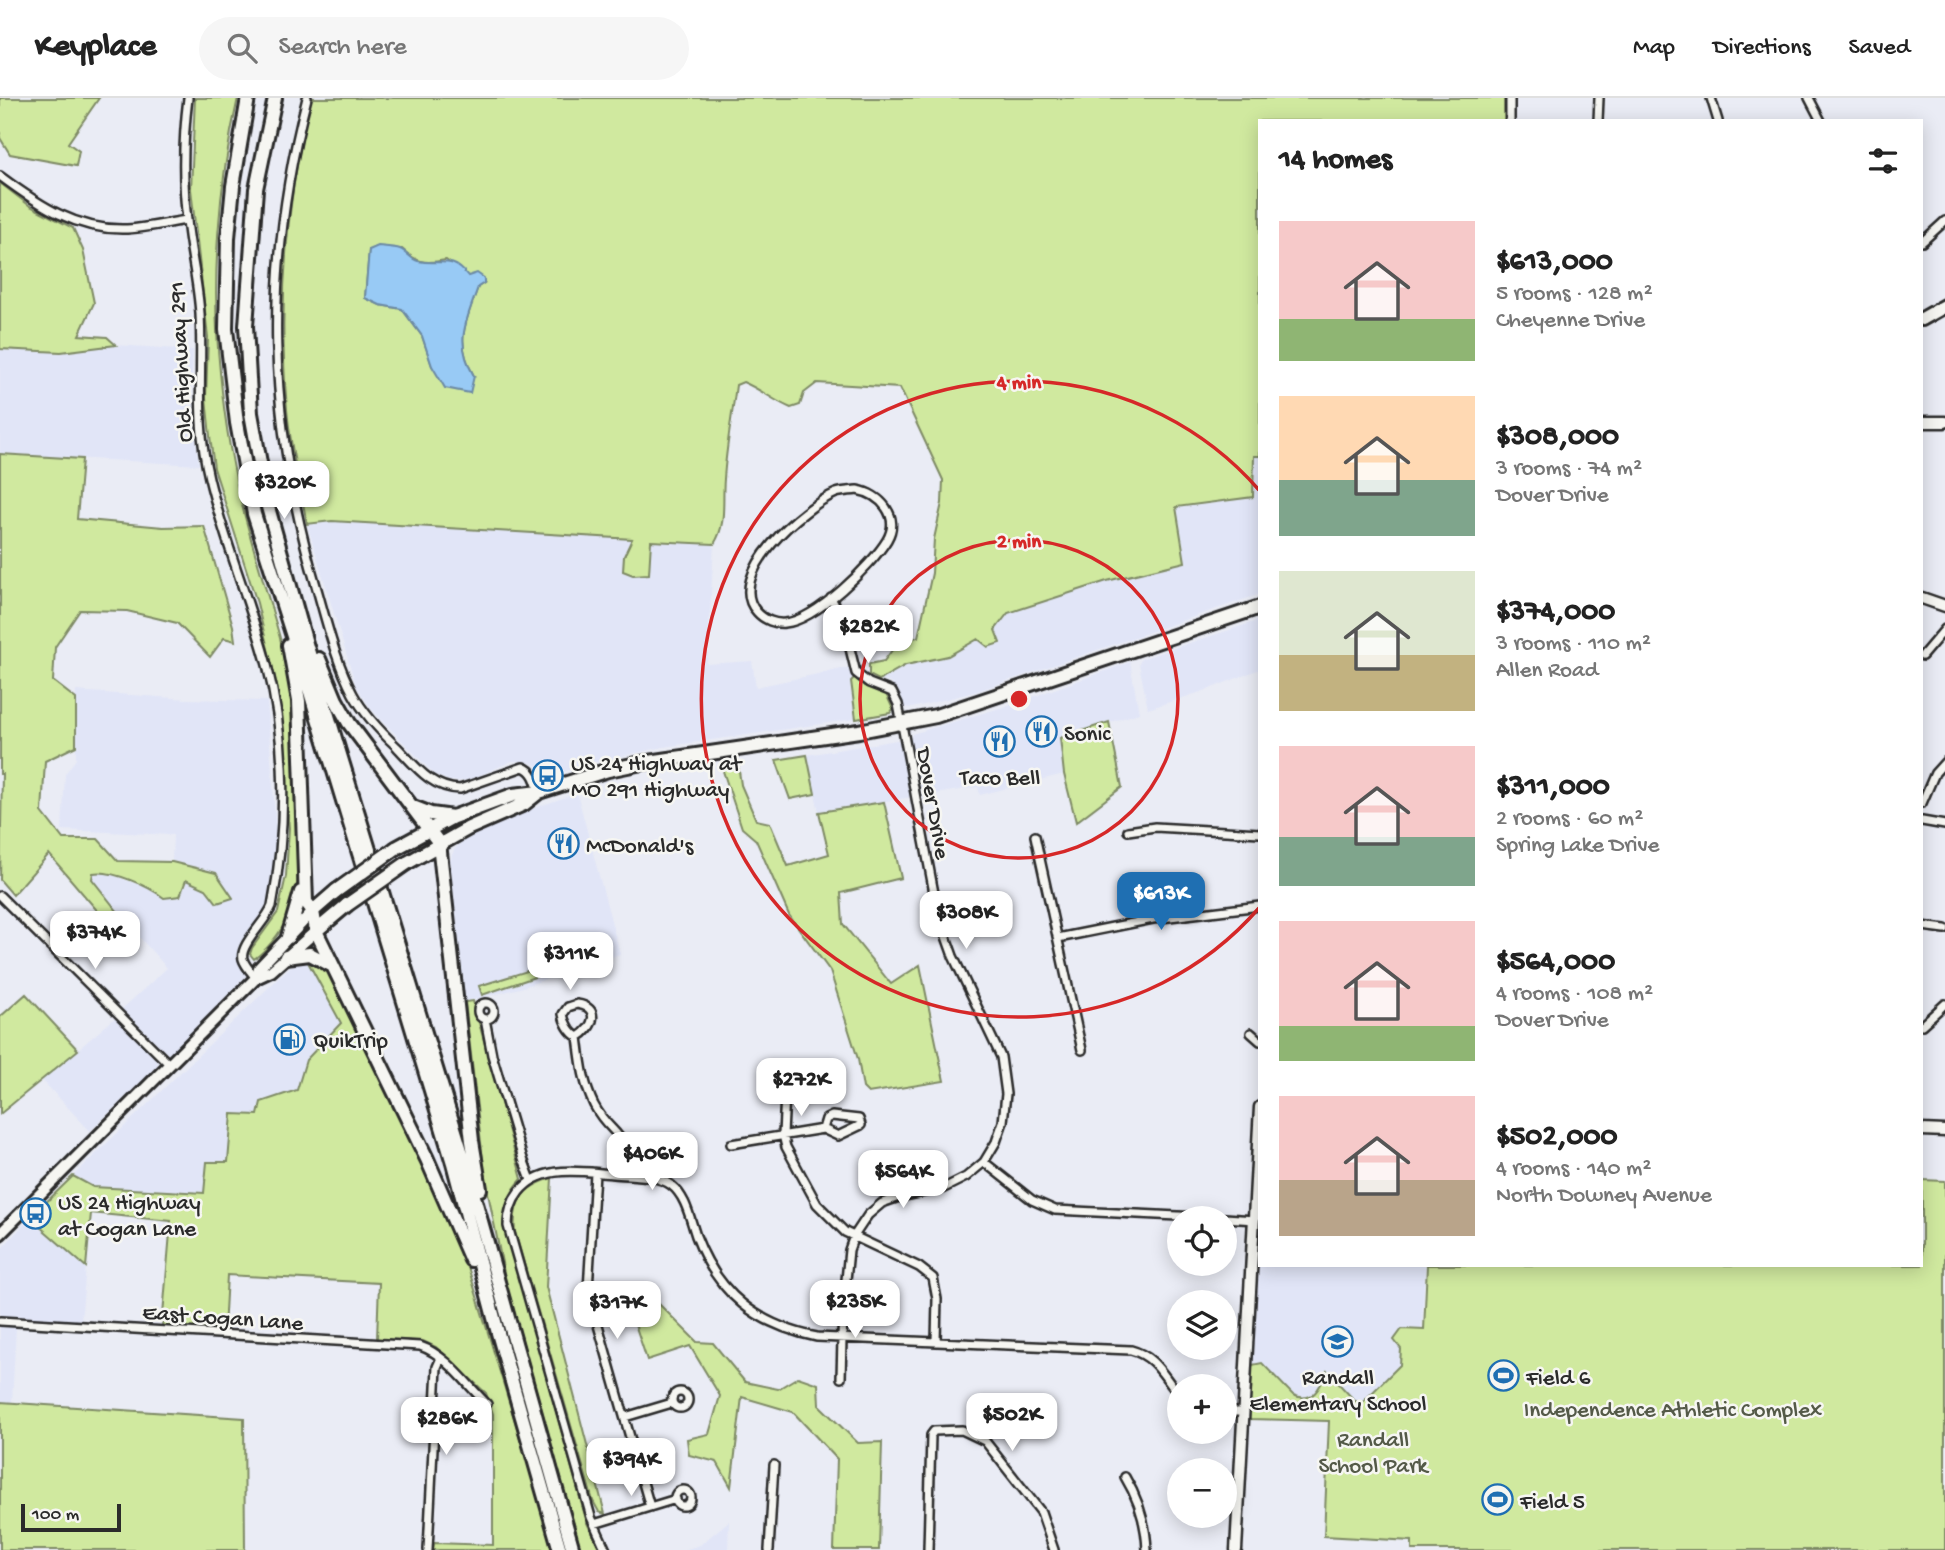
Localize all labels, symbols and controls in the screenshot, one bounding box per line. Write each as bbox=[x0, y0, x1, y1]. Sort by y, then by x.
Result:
search box bbox=[199, 17, 689, 80]
text: Keyplace bbox=[35, 29, 157, 67]
icon: search bbox=[223, 29, 261, 67]
text: Search here bbox=[279, 33, 407, 64]
text: Map bbox=[1633, 34, 1675, 63]
text: Directions bbox=[1713, 34, 1811, 63]
text: Saved bbox=[1849, 34, 1910, 63]
icon: filters bbox=[1864, 142, 1902, 180]
text: 14 homes bbox=[1279, 144, 1392, 179]
text: $613,000 bbox=[1496, 246, 1613, 281]
icon: home bbox=[1335, 249, 1419, 333]
street label: Old Highway 291 bbox=[165, 281, 200, 443]
text: 5 rooms · 128 m² bbox=[1496, 281, 1653, 308]
text: Cheyenne Drive bbox=[1496, 308, 1645, 335]
text: 4 min bbox=[996, 372, 1042, 397]
text: $308,000 bbox=[1496, 421, 1619, 456]
icon: home bbox=[1335, 424, 1419, 508]
text: 3 rooms · 74 m² bbox=[1496, 456, 1642, 483]
pin: $320K bbox=[235, 462, 333, 521]
text: $320K bbox=[254, 470, 314, 497]
text: Dover Drive bbox=[1496, 483, 1609, 510]
text: 2 min bbox=[997, 531, 1042, 556]
text: $374,000 bbox=[1496, 596, 1615, 631]
icon: home bbox=[1335, 599, 1419, 683]
pin: $282K bbox=[819, 606, 917, 665]
text: $282K bbox=[839, 614, 897, 641]
text: 3 rooms · 110 m² bbox=[1496, 631, 1651, 658]
text: Allen Road bbox=[1496, 658, 1598, 685]
centre of rings bbox=[1007, 687, 1031, 711]
restaurant icon: Sonic bbox=[1024, 715, 1058, 749]
place label: Sonic bbox=[1064, 722, 1112, 749]
restaurant icon: Taco Bell bbox=[983, 725, 1017, 759]
street label: Dover Drive bbox=[908, 744, 955, 863]
place label: US 24 Highway at MO 291 Highway bbox=[571, 752, 743, 805]
bus stop icon: US 24 Highway at MO 291 Highway bbox=[531, 758, 565, 792]
place label: Taco Bell bbox=[958, 766, 1040, 793]
text: $311,000 bbox=[1496, 771, 1610, 806]
icon: home bbox=[1335, 774, 1419, 858]
text: 2 rooms · 60 m² bbox=[1496, 806, 1643, 833]
restaurant icon: McDonald's bbox=[546, 827, 580, 861]
text: Spring Lake Drive bbox=[1496, 833, 1659, 860]
place label: McDonald's bbox=[586, 834, 694, 861]
pin: $613K bbox=[1112, 872, 1210, 932]
text: $613K bbox=[1133, 881, 1189, 908]
pin: $308K bbox=[917, 892, 1015, 951]
text: $308K bbox=[936, 900, 996, 927]
pin: $374K bbox=[46, 912, 144, 971]
text: $374K bbox=[66, 920, 124, 947]
pin: $311K bbox=[521, 932, 619, 992]
text: $311K bbox=[543, 941, 597, 968]
text: $564,000 bbox=[1496, 946, 1615, 981]
icon: home bbox=[1335, 949, 1419, 1033]
text: 4 rooms · 108 m² bbox=[1496, 981, 1653, 1008]
text: Dover Drive bbox=[1496, 1008, 1609, 1035]
fuel station icon: QuikTrip bbox=[273, 1022, 307, 1056]
place label: QuikTrip bbox=[313, 1029, 388, 1056]
pin: $272K bbox=[752, 1058, 850, 1118]
text: $272K bbox=[772, 1067, 830, 1094]
text: $502,000 bbox=[1496, 1121, 1618, 1156]
icon: home bbox=[1335, 1124, 1419, 1208]
pin: $406K bbox=[603, 1132, 701, 1192]
text: $406K bbox=[623, 1141, 681, 1168]
pin: $564K bbox=[854, 1150, 952, 1210]
text: 4 rooms · 140 m² bbox=[1496, 1156, 1651, 1183]
text: $564K bbox=[874, 1159, 932, 1186]
text: North Downey Avenue bbox=[1496, 1183, 1712, 1210]
place label: US 24 Highway at Cogan Lane bbox=[58, 1191, 200, 1244]
bus stop icon: US 24 Highway at Cogan Lane bbox=[18, 1197, 52, 1231]
map controls bbox=[1167, 1206, 1237, 1528]
button: locate bbox=[1167, 1206, 1237, 1276]
pin: $235K bbox=[806, 1280, 904, 1340]
pin: $317K bbox=[568, 1282, 666, 1341]
text: $235K bbox=[826, 1289, 884, 1316]
text: $317K bbox=[589, 1290, 645, 1317]
button: layers bbox=[1167, 1290, 1237, 1360]
street label: East Cogan Lane bbox=[141, 1300, 305, 1339]
school or university icon: Randall Elementary School bbox=[1321, 1325, 1355, 1359]
sports icon: Field 6 bbox=[1486, 1359, 1520, 1393]
place label: Randall Elementary School bbox=[1249, 1366, 1427, 1419]
place label: Field 6 bbox=[1525, 1366, 1591, 1393]
button: + bbox=[1167, 1374, 1237, 1444]
pin: $502K bbox=[963, 1394, 1061, 1453]
pin: $286K bbox=[397, 1398, 495, 1457]
park label: Independence Athletic Complex bbox=[1524, 1398, 1822, 1425]
text: $502K bbox=[982, 1402, 1042, 1429]
text: $286K bbox=[417, 1406, 475, 1433]
park label: Randall School Park bbox=[1318, 1428, 1430, 1481]
pin: $394K bbox=[582, 1438, 680, 1498]
text: $394K bbox=[602, 1447, 660, 1474]
button: − bbox=[1167, 1458, 1237, 1528]
sports icon: Field 5 bbox=[1480, 1483, 1514, 1517]
place label: Field 5 bbox=[1519, 1490, 1585, 1517]
scale bar bbox=[21, 1501, 121, 1533]
text: 100 m bbox=[32, 1504, 79, 1527]

